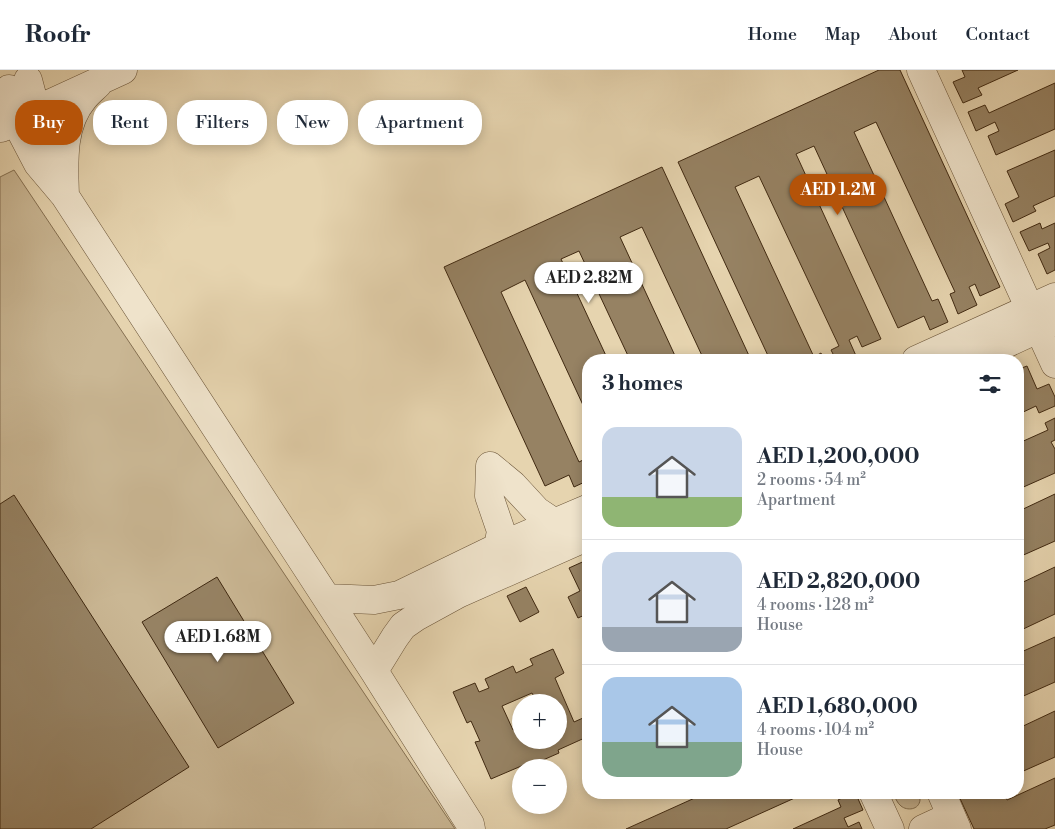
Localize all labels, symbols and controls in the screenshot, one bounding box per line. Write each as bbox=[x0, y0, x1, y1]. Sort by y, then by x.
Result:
text: Roofr bbox=[25, 20, 91, 50]
text: Home bbox=[748, 23, 797, 46]
text: Map bbox=[825, 23, 861, 46]
text: About bbox=[889, 23, 938, 46]
text: Contact bbox=[966, 23, 1030, 46]
chip: Buy bbox=[15, 100, 83, 145]
chip: Rent bbox=[93, 100, 167, 145]
chip: Filters bbox=[177, 100, 267, 145]
chip: New bbox=[277, 100, 348, 145]
chip: Apartment bbox=[358, 100, 482, 145]
pin: AED 1.2M bbox=[786, 174, 890, 216]
text: AED 1.2M bbox=[801, 180, 875, 200]
pin: AED 2.82M bbox=[532, 262, 646, 304]
text: AED 2.82M bbox=[545, 268, 633, 288]
icon: filters bbox=[976, 370, 1004, 398]
text: 3 homes bbox=[602, 371, 683, 397]
text: AED 1,200,000 bbox=[757, 444, 919, 470]
icon: home bbox=[642, 447, 702, 507]
text: 2 rooms · 54 m² bbox=[757, 470, 866, 490]
text: Apartment bbox=[757, 490, 836, 510]
text: AED 2,820,000 bbox=[757, 569, 920, 595]
icon: home bbox=[642, 572, 702, 632]
text: 4 rooms · 128 m² bbox=[757, 595, 874, 615]
text: House bbox=[757, 615, 803, 635]
pin: AED 1.68M bbox=[161, 620, 275, 663]
text: AED 1.68M bbox=[175, 627, 261, 647]
map controls bbox=[512, 694, 567, 814]
button: + bbox=[512, 694, 567, 749]
text: AED 1,680,000 bbox=[757, 694, 918, 720]
icon: home bbox=[642, 697, 702, 757]
text: 4 rooms · 104 m² bbox=[757, 720, 874, 740]
text: House bbox=[757, 740, 803, 760]
button: − bbox=[512, 759, 567, 814]

